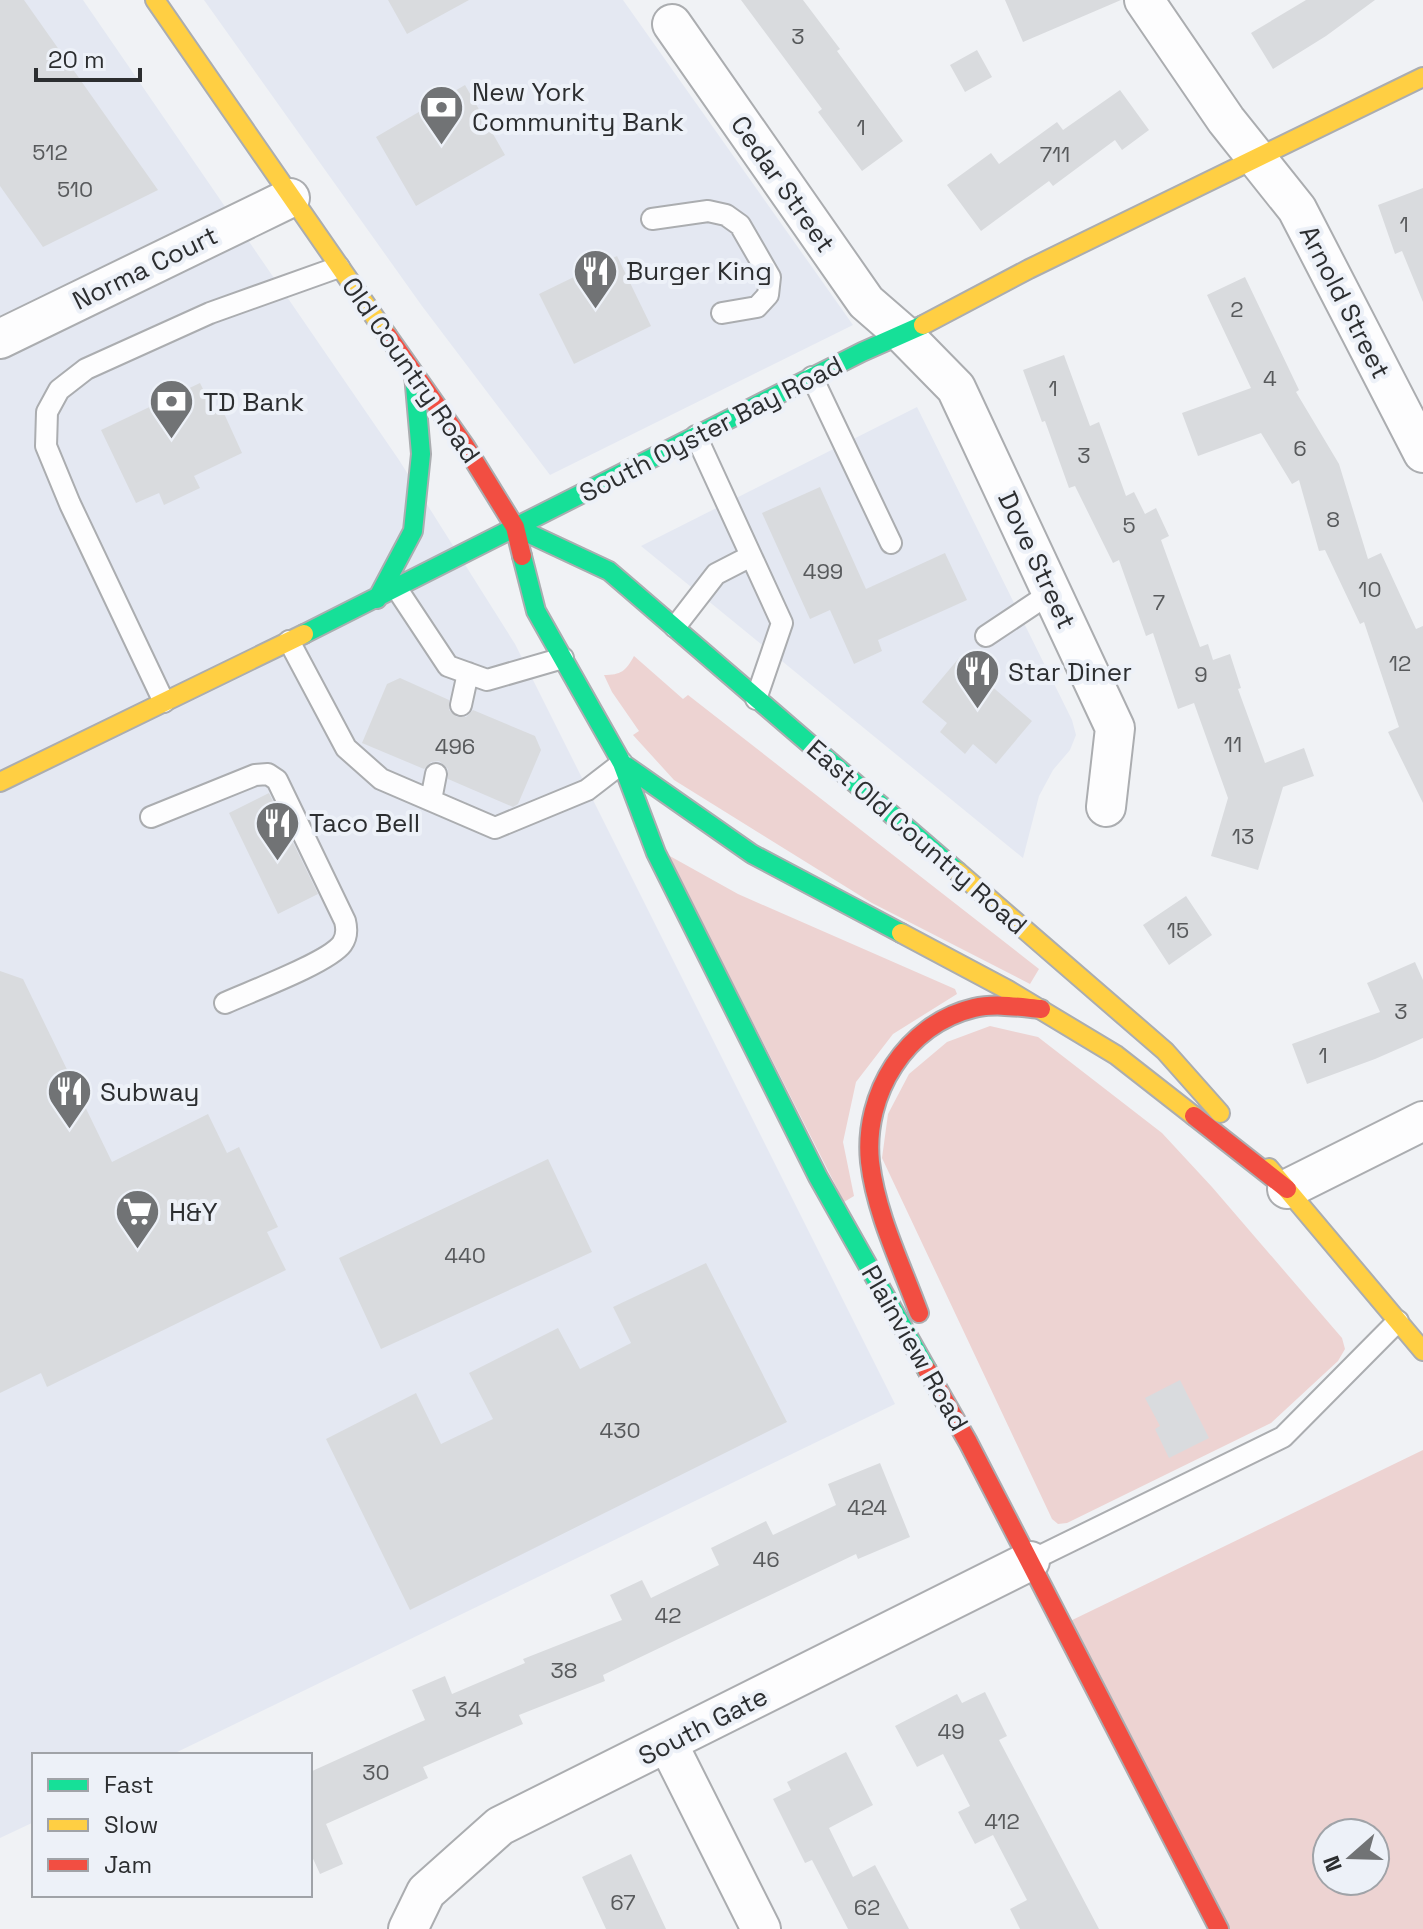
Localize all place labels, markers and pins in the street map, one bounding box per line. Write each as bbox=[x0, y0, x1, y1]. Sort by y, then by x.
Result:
place label: New York Community Bank bbox=[472, 75, 684, 139]
bank icon: New York Community Bank bbox=[417, 83, 465, 146]
restaurant icon: Burger King bbox=[571, 247, 619, 310]
place label: Burger King bbox=[626, 254, 772, 288]
bank icon: TD Bank bbox=[148, 378, 196, 441]
place label: TD Bank bbox=[203, 385, 304, 419]
restaurant icon: Star Diner bbox=[953, 648, 1001, 711]
place label: Star Diner bbox=[1008, 655, 1132, 689]
restaurant icon: Taco Bell bbox=[254, 799, 302, 862]
place label: Taco Bell bbox=[309, 806, 420, 840]
restaurant icon: Subway bbox=[45, 1068, 93, 1131]
place label: Subway bbox=[100, 1075, 199, 1109]
supermarket icon: H&Y bbox=[114, 1188, 162, 1251]
place label: H&Y bbox=[169, 1195, 218, 1229]

